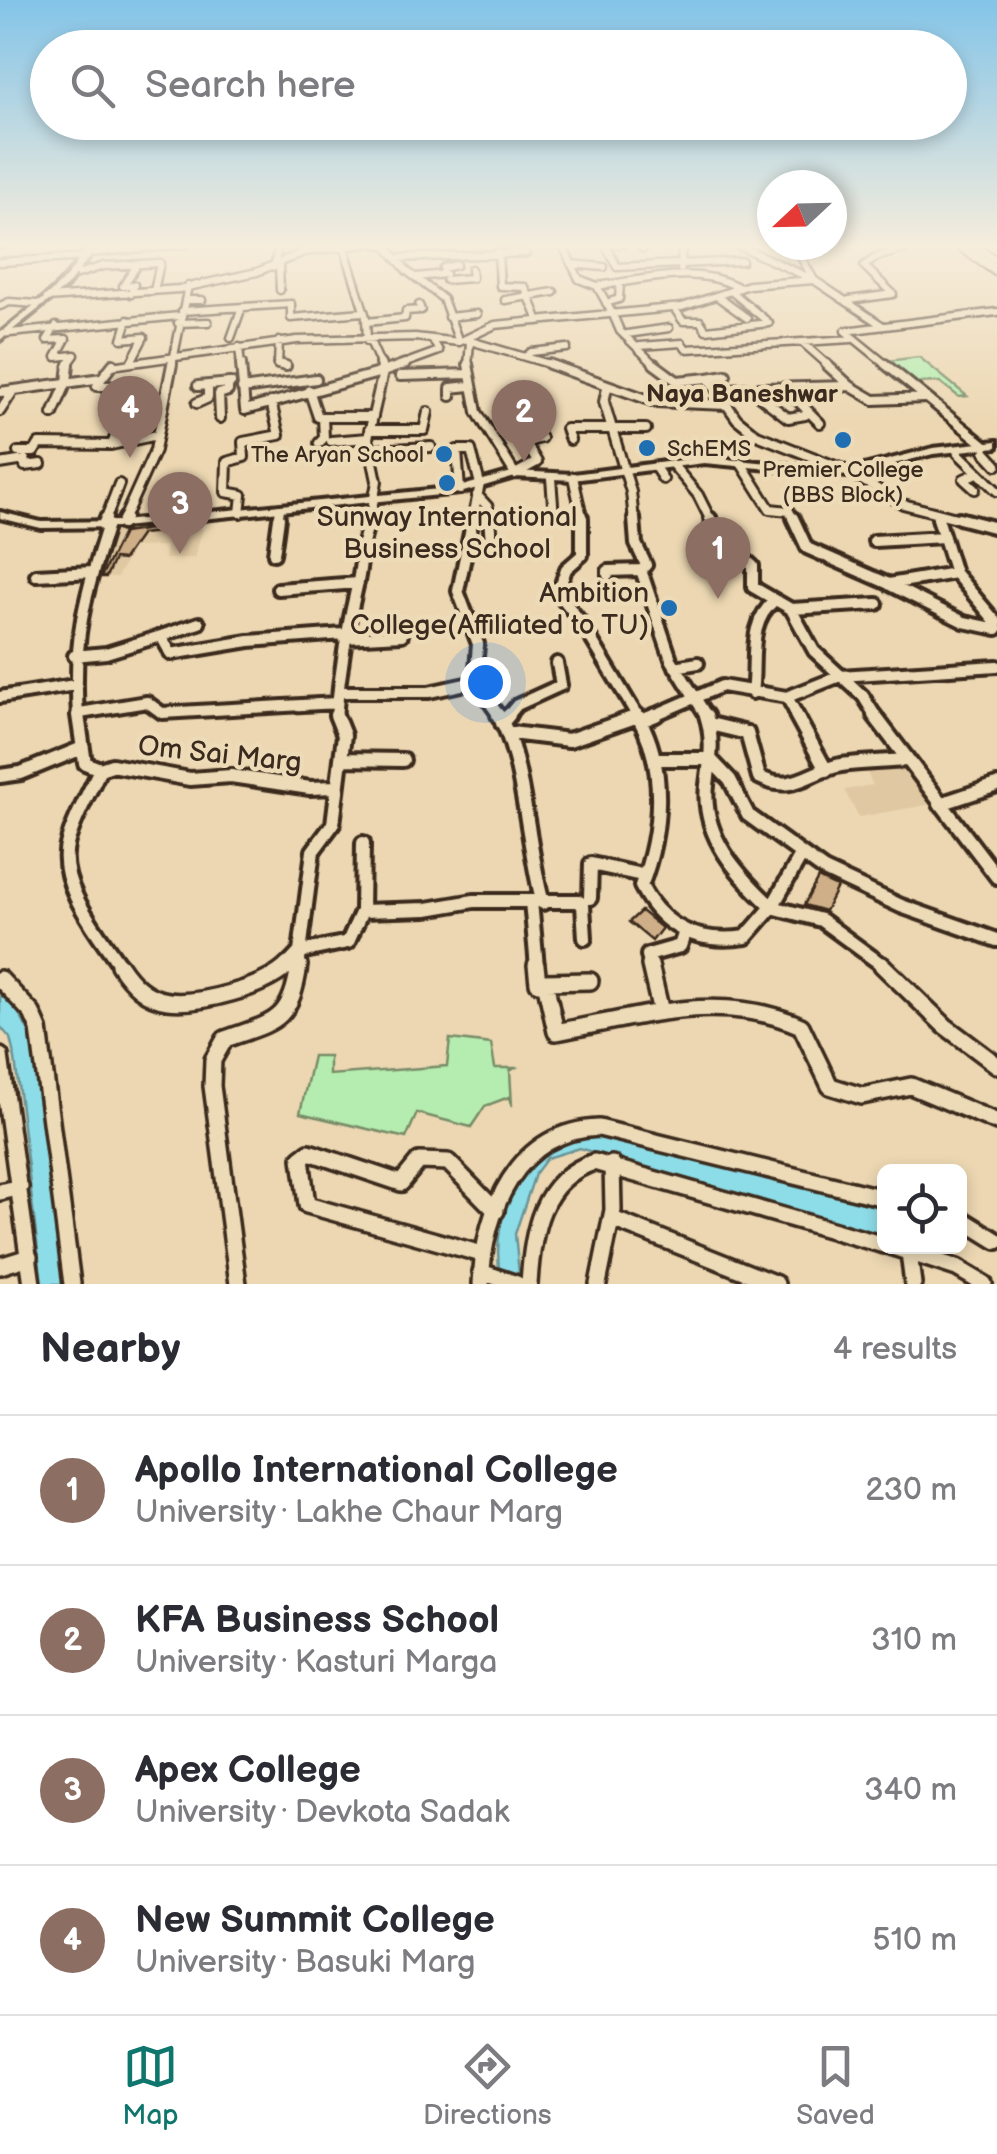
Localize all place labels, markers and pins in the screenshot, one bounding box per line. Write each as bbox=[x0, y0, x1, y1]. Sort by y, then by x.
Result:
pin: 4 bbox=[98, 376, 162, 458]
pin: 2 bbox=[492, 380, 556, 462]
marker: Premier College (BBS Block) bbox=[832, 429, 854, 451]
place label: SchEMS bbox=[667, 436, 751, 463]
marker: SchEMS bbox=[636, 437, 658, 459]
place label: The Aryan School bbox=[251, 442, 424, 469]
marker: The Aryan School bbox=[433, 443, 455, 465]
place label: Premier College (BBS Block) bbox=[762, 457, 924, 509]
pin: 3 bbox=[148, 472, 212, 554]
marker: Sunway International Business School bbox=[436, 472, 458, 494]
place label: Sunway International Business School bbox=[317, 501, 577, 566]
pin: 1 bbox=[686, 516, 750, 599]
place label: Ambition College(Affiliated to TU) bbox=[350, 577, 649, 642]
marker: Ambition College(Affiliated to TU) bbox=[658, 597, 680, 619]

